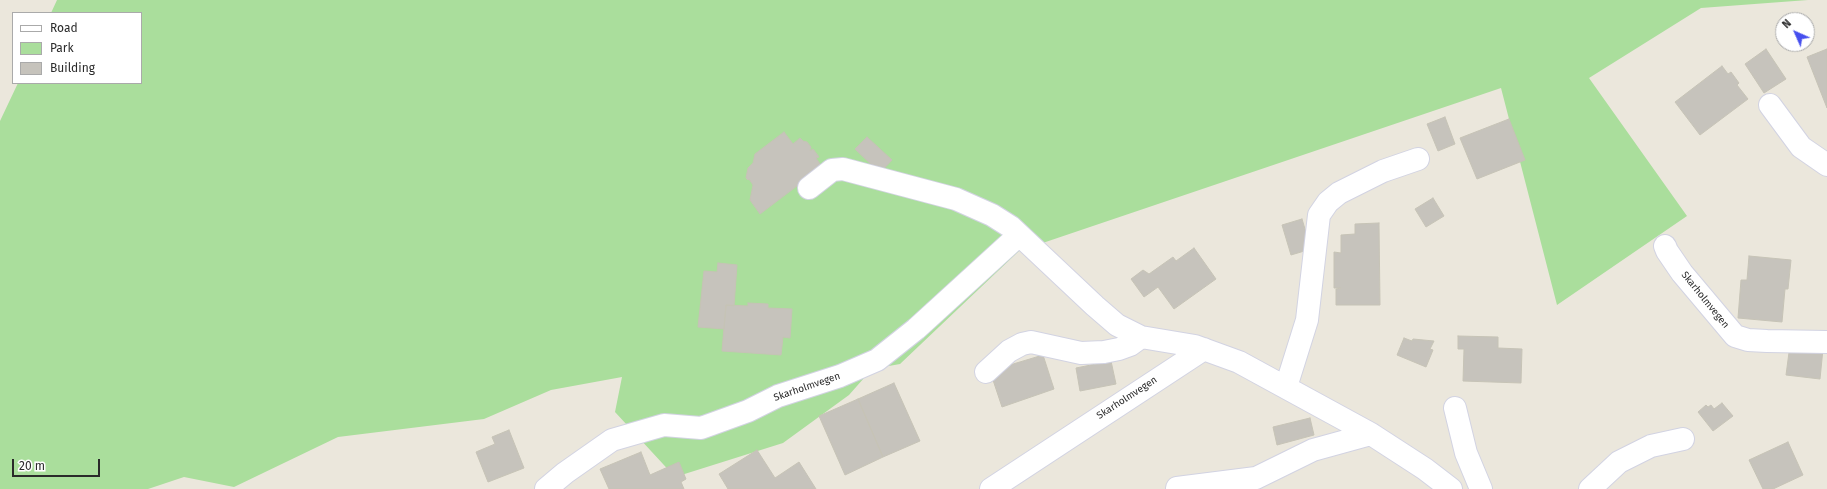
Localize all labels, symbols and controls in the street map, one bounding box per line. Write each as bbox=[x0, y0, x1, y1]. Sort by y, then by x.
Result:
legend bbox=[12, 12, 142, 84]
north arrow bbox=[1775, 12, 1815, 52]
text: N bbox=[1780, 17, 1794, 31]
text: Road bbox=[50, 21, 78, 35]
text: Park bbox=[50, 41, 74, 55]
text: Building bbox=[50, 61, 95, 75]
street label: Skarholmvegen bbox=[1678, 269, 1732, 331]
street label: Skarholmvegen bbox=[772, 370, 842, 404]
street label: Skarholmvegen bbox=[1095, 374, 1159, 422]
scale bar bbox=[14, 451, 102, 477]
text: 20 m bbox=[19, 459, 45, 473]

